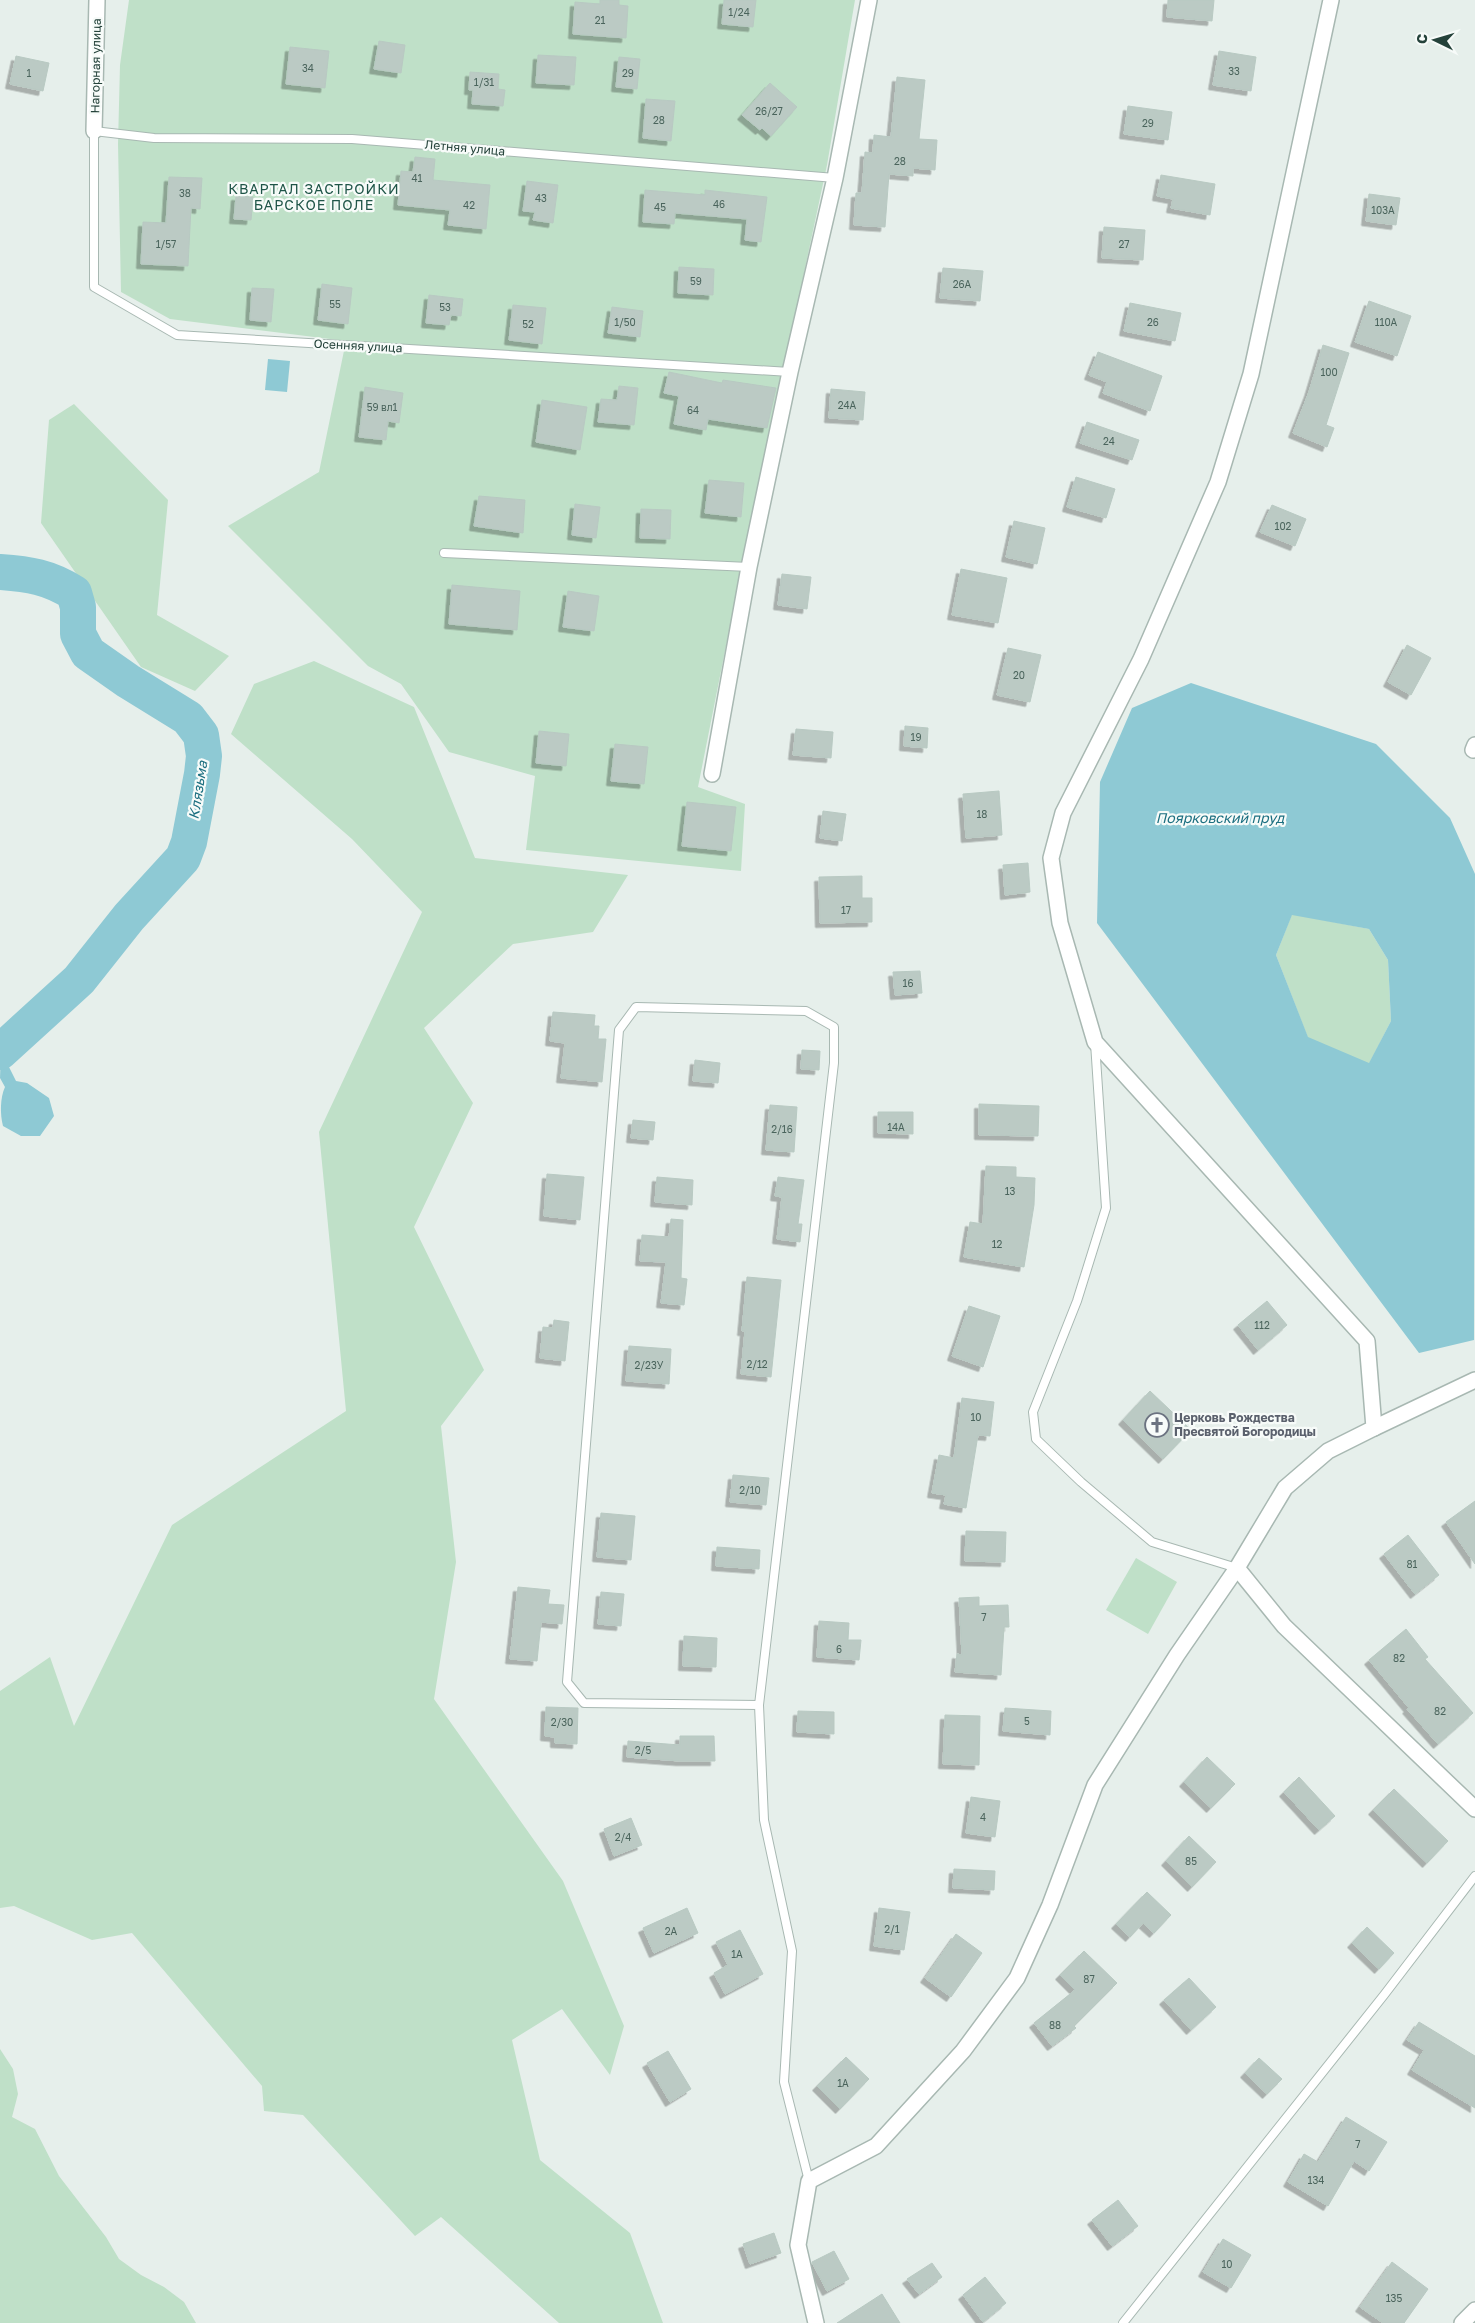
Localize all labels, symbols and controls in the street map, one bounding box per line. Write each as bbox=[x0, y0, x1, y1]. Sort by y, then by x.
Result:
house number: 1/24 bbox=[728, 6, 750, 18]
house number: 21 bbox=[595, 14, 605, 26]
north arrow bbox=[1410, 15, 1460, 65]
street label: Нагорная улица bbox=[87, 18, 104, 114]
text: С bbox=[1413, 33, 1430, 45]
house number: 34 bbox=[302, 62, 314, 74]
house number: 33 bbox=[1228, 65, 1240, 77]
house number: 1 bbox=[27, 67, 32, 79]
house number: 29 bbox=[622, 67, 634, 79]
house number: 1/31 bbox=[474, 76, 494, 88]
house number: 26/27 bbox=[755, 105, 783, 117]
house number: 28 bbox=[653, 114, 665, 126]
house number: 29 bbox=[1142, 117, 1154, 129]
street label: Летняя улица bbox=[424, 137, 506, 158]
house number: 28 bbox=[894, 155, 906, 167]
house number: 41 bbox=[412, 172, 423, 184]
district label: КВАРТАЛ ЗАСТРОЙКИ БАРСКОЕ ПОЛЕ bbox=[228, 180, 400, 213]
house number: 38 bbox=[179, 187, 191, 199]
house number: 43 bbox=[535, 192, 547, 204]
house number: 46 bbox=[713, 198, 725, 210]
house number: 42 bbox=[463, 199, 475, 211]
house number: 45 bbox=[654, 201, 666, 213]
house number: 103А bbox=[1371, 204, 1395, 216]
house number: 1/57 bbox=[156, 238, 176, 250]
house number: 27 bbox=[1118, 238, 1130, 250]
house number: 59 bbox=[690, 275, 702, 287]
house number: 26А bbox=[953, 278, 972, 290]
house number: 55 bbox=[329, 298, 341, 310]
house number: 53 bbox=[439, 301, 451, 313]
house number: 1/50 bbox=[614, 316, 636, 328]
house number: 26 bbox=[1147, 316, 1159, 328]
house number: 110А bbox=[1375, 316, 1398, 328]
house number: 52 bbox=[522, 318, 534, 330]
street label: Осенняя улица bbox=[313, 336, 403, 355]
house number: 100 bbox=[1320, 366, 1338, 378]
house number: 24А bbox=[838, 399, 857, 411]
house number: 59 вл1 bbox=[367, 401, 397, 413]
house number: 64 bbox=[687, 404, 699, 416]
house number: 24 bbox=[1103, 435, 1115, 447]
house number: 102 bbox=[1275, 520, 1292, 532]
house number: 20 bbox=[1013, 669, 1025, 681]
house number: 19 bbox=[911, 731, 921, 743]
water label: Клязьма bbox=[184, 758, 211, 820]
house number: 18 bbox=[977, 808, 987, 820]
water label: Поярковский пруд bbox=[1156, 809, 1285, 826]
house number: 17 bbox=[841, 904, 851, 916]
house number: 16 bbox=[903, 977, 913, 989]
house number: 14А bbox=[887, 1121, 905, 1133]
house number: 2/16 bbox=[771, 1123, 793, 1135]
house number: 13 bbox=[1005, 1185, 1015, 1197]
house number: 12 bbox=[992, 1238, 1003, 1250]
house number: 112 bbox=[1254, 1319, 1270, 1331]
house number: 2/12 bbox=[746, 1358, 768, 1370]
house number: 2/23У bbox=[635, 1359, 664, 1371]
place label: Церковь Рождества Пресвятой Богородицы bbox=[1174, 1410, 1316, 1439]
house number: 10 bbox=[970, 1411, 982, 1423]
church icon: Церковь Рождества Пресвятой Богородицы bbox=[1144, 1412, 1170, 1438]
house number: 2/10 bbox=[739, 1484, 761, 1496]
house number: 81 bbox=[1407, 1558, 1418, 1570]
house number: 7 bbox=[981, 1611, 987, 1623]
house number: 6 bbox=[836, 1643, 842, 1655]
house number: 82 bbox=[1393, 1652, 1405, 1664]
house number: 82 bbox=[1434, 1705, 1446, 1717]
house number: 5 bbox=[1024, 1715, 1030, 1727]
house number: 2/30 bbox=[551, 1716, 573, 1728]
house number: 2/5 bbox=[635, 1744, 651, 1756]
house number: 4 bbox=[980, 1811, 986, 1823]
house number: 2/4 bbox=[615, 1831, 631, 1843]
house number: 85 bbox=[1185, 1855, 1197, 1867]
house number: 2/1 bbox=[884, 1923, 900, 1935]
house number: 2А bbox=[665, 1925, 678, 1937]
house number: 1А bbox=[731, 1948, 743, 1960]
house number: 87 bbox=[1083, 1973, 1095, 1985]
house number: 88 bbox=[1049, 2019, 1061, 2031]
house number: 1А bbox=[837, 2077, 849, 2089]
house number: 7 bbox=[1355, 2138, 1361, 2150]
house number: 134 bbox=[1308, 2174, 1324, 2186]
house number: 10 bbox=[1221, 2258, 1233, 2270]
house number: 135 bbox=[1386, 2292, 1402, 2304]

